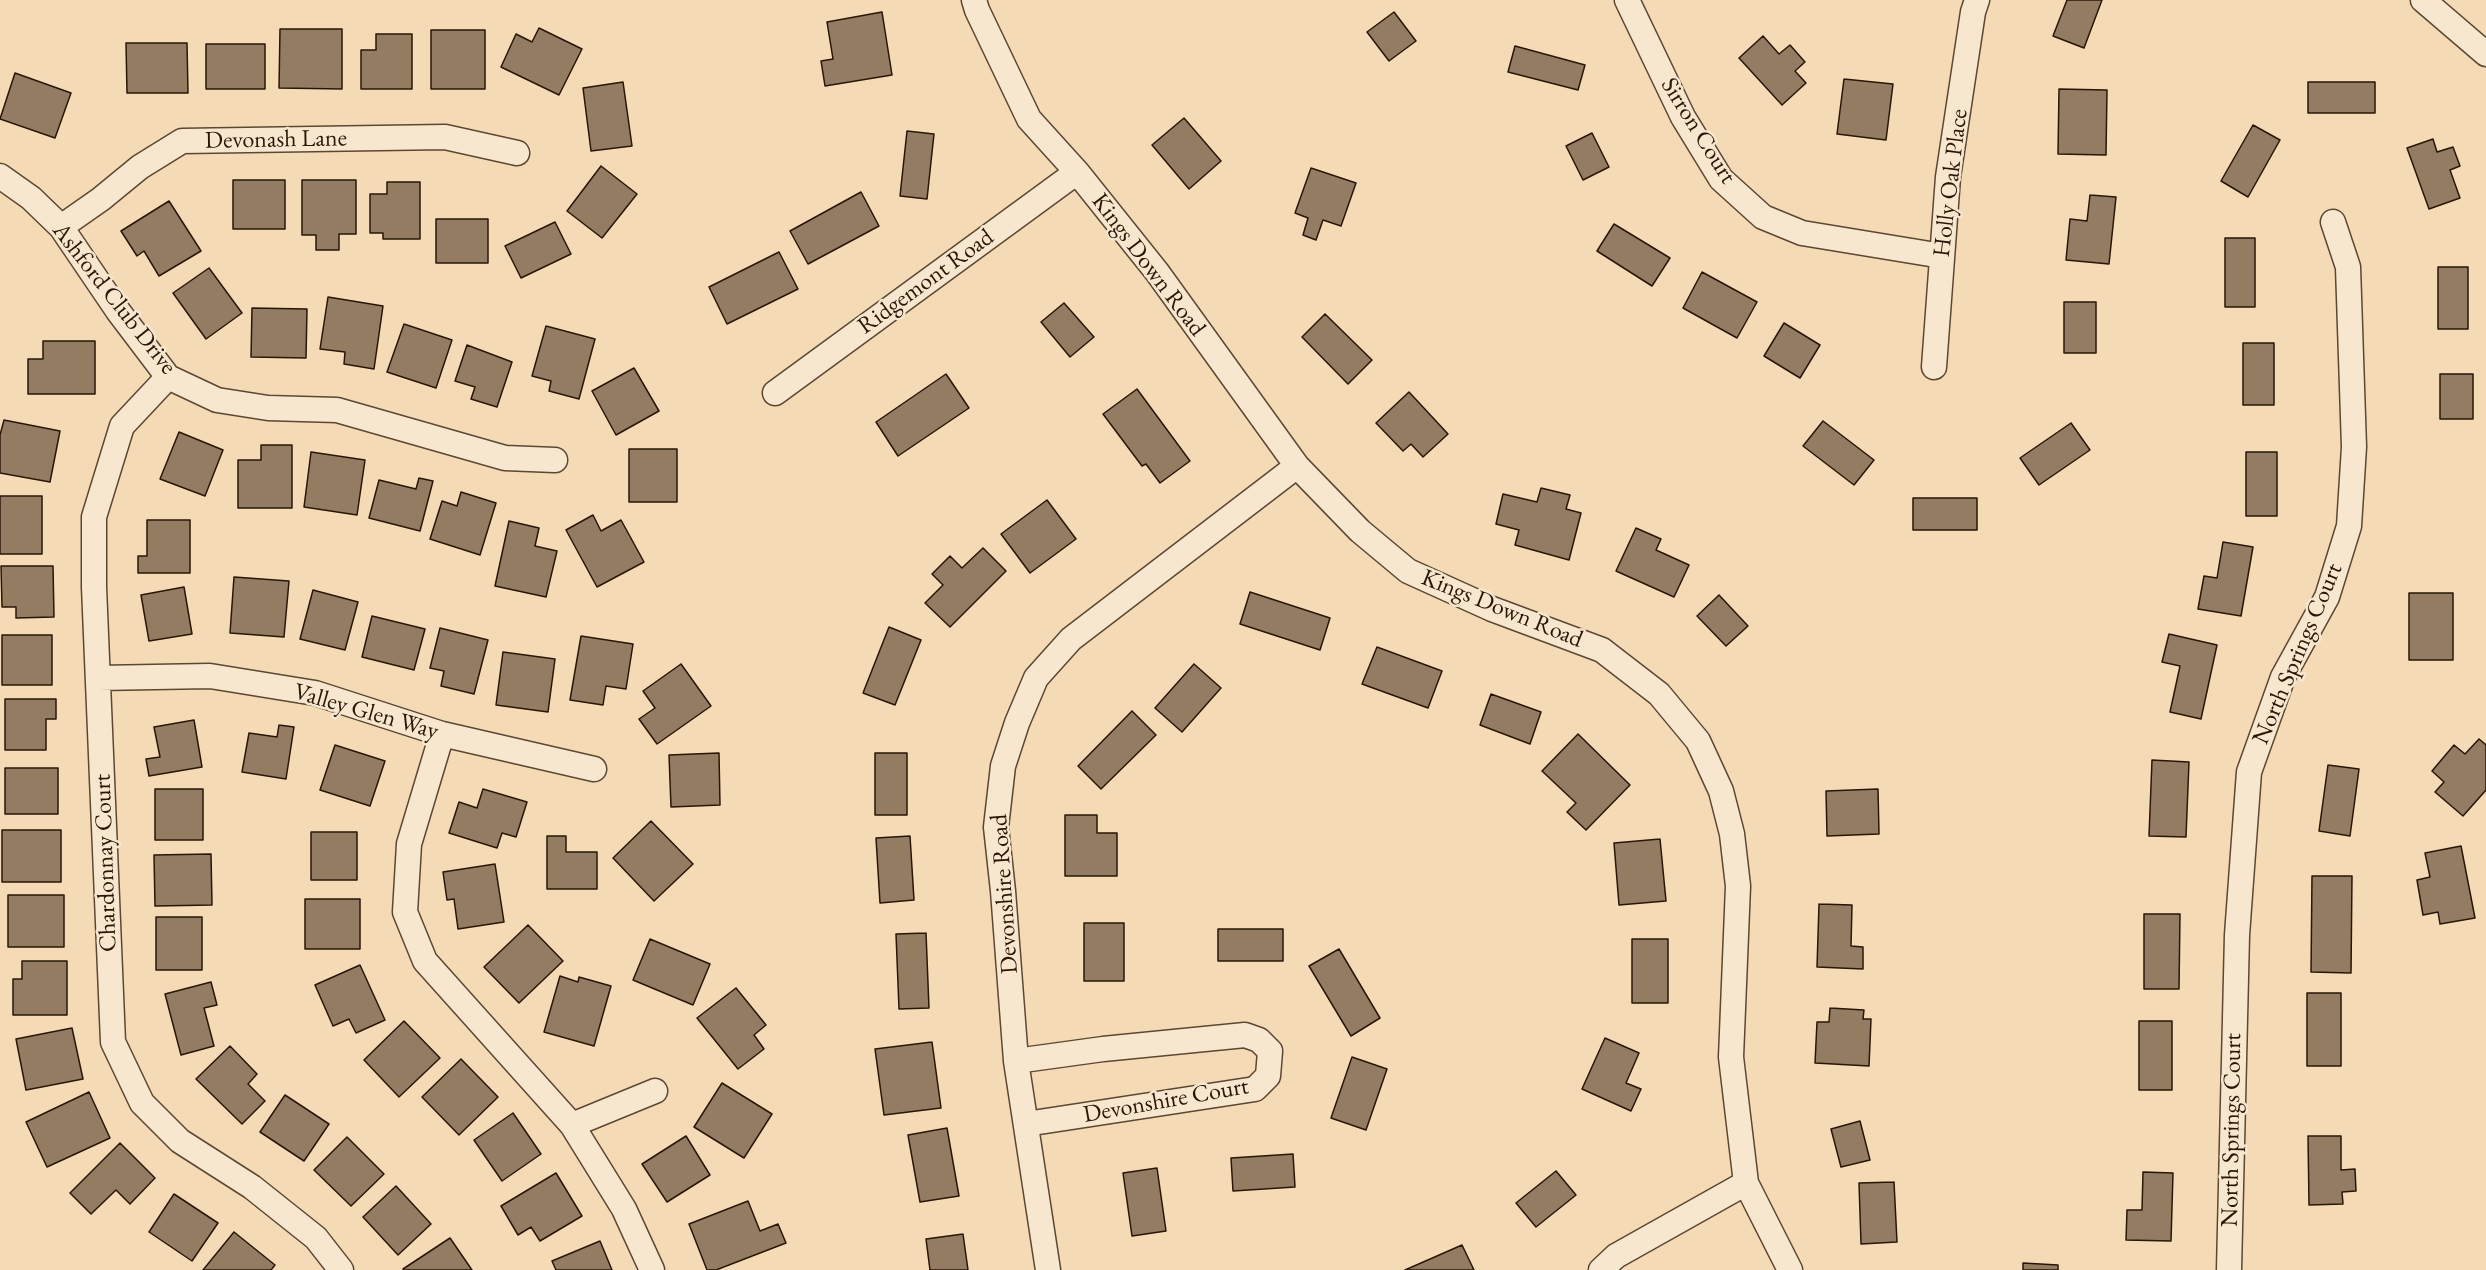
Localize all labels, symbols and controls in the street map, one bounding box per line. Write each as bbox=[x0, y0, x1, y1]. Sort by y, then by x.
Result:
street label: Sirron Court bbox=[1654, 73, 1742, 189]
street label: Holly Oak Place bbox=[1928, 107, 1974, 259]
street label: Devonash Lane bbox=[205, 124, 347, 156]
street label: Kings Down Road bbox=[1085, 188, 1211, 342]
street label: Ashford Club Drive bbox=[46, 217, 182, 381]
street label: Ridgemont Road bbox=[853, 223, 999, 341]
street label: North Springs Court bbox=[2247, 559, 2349, 749]
street label: Kings Down Road bbox=[1417, 563, 1587, 655]
street label: Valley Glen Way bbox=[290, 678, 442, 746]
street label: Chardonnay Court bbox=[89, 773, 123, 953]
street label: Devonshire Road bbox=[985, 813, 1025, 975]
street label: North Springs Court bbox=[2216, 1033, 2248, 1227]
street label: Devonshire Court bbox=[1081, 1072, 1251, 1130]

